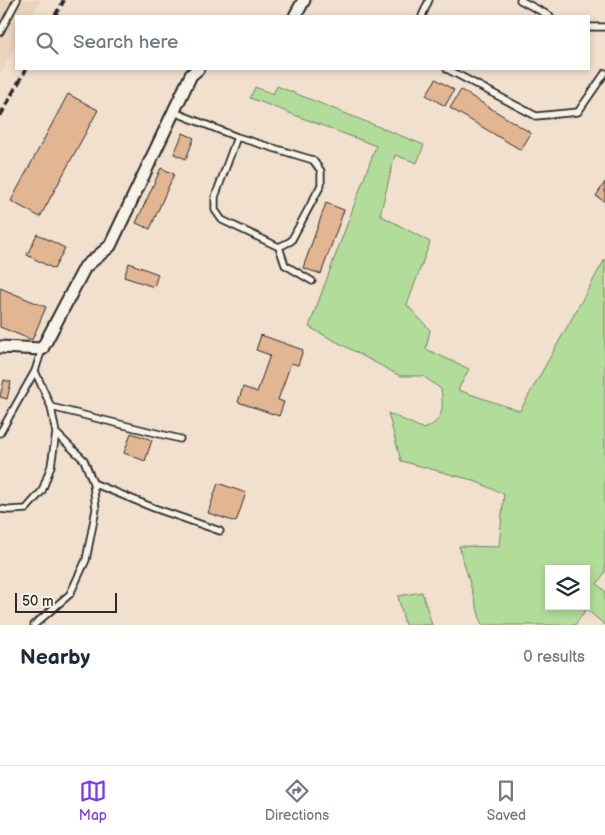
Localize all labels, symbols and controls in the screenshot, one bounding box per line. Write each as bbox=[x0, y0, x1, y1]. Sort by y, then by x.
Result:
search box bbox=[15, 15, 590, 70]
icon: search bbox=[33, 29, 61, 57]
text: Search here bbox=[73, 31, 178, 54]
map controls bbox=[545, 565, 590, 610]
button: layers bbox=[545, 565, 590, 610]
scale bar bbox=[15, 590, 118, 613]
text: 50 m bbox=[22, 593, 54, 610]
text: Nearby bbox=[20, 645, 90, 670]
text: 0 results bbox=[523, 648, 585, 667]
tab: Map bbox=[79, 777, 107, 824]
tab: Directions bbox=[265, 777, 329, 824]
tab: Saved bbox=[487, 777, 526, 824]

